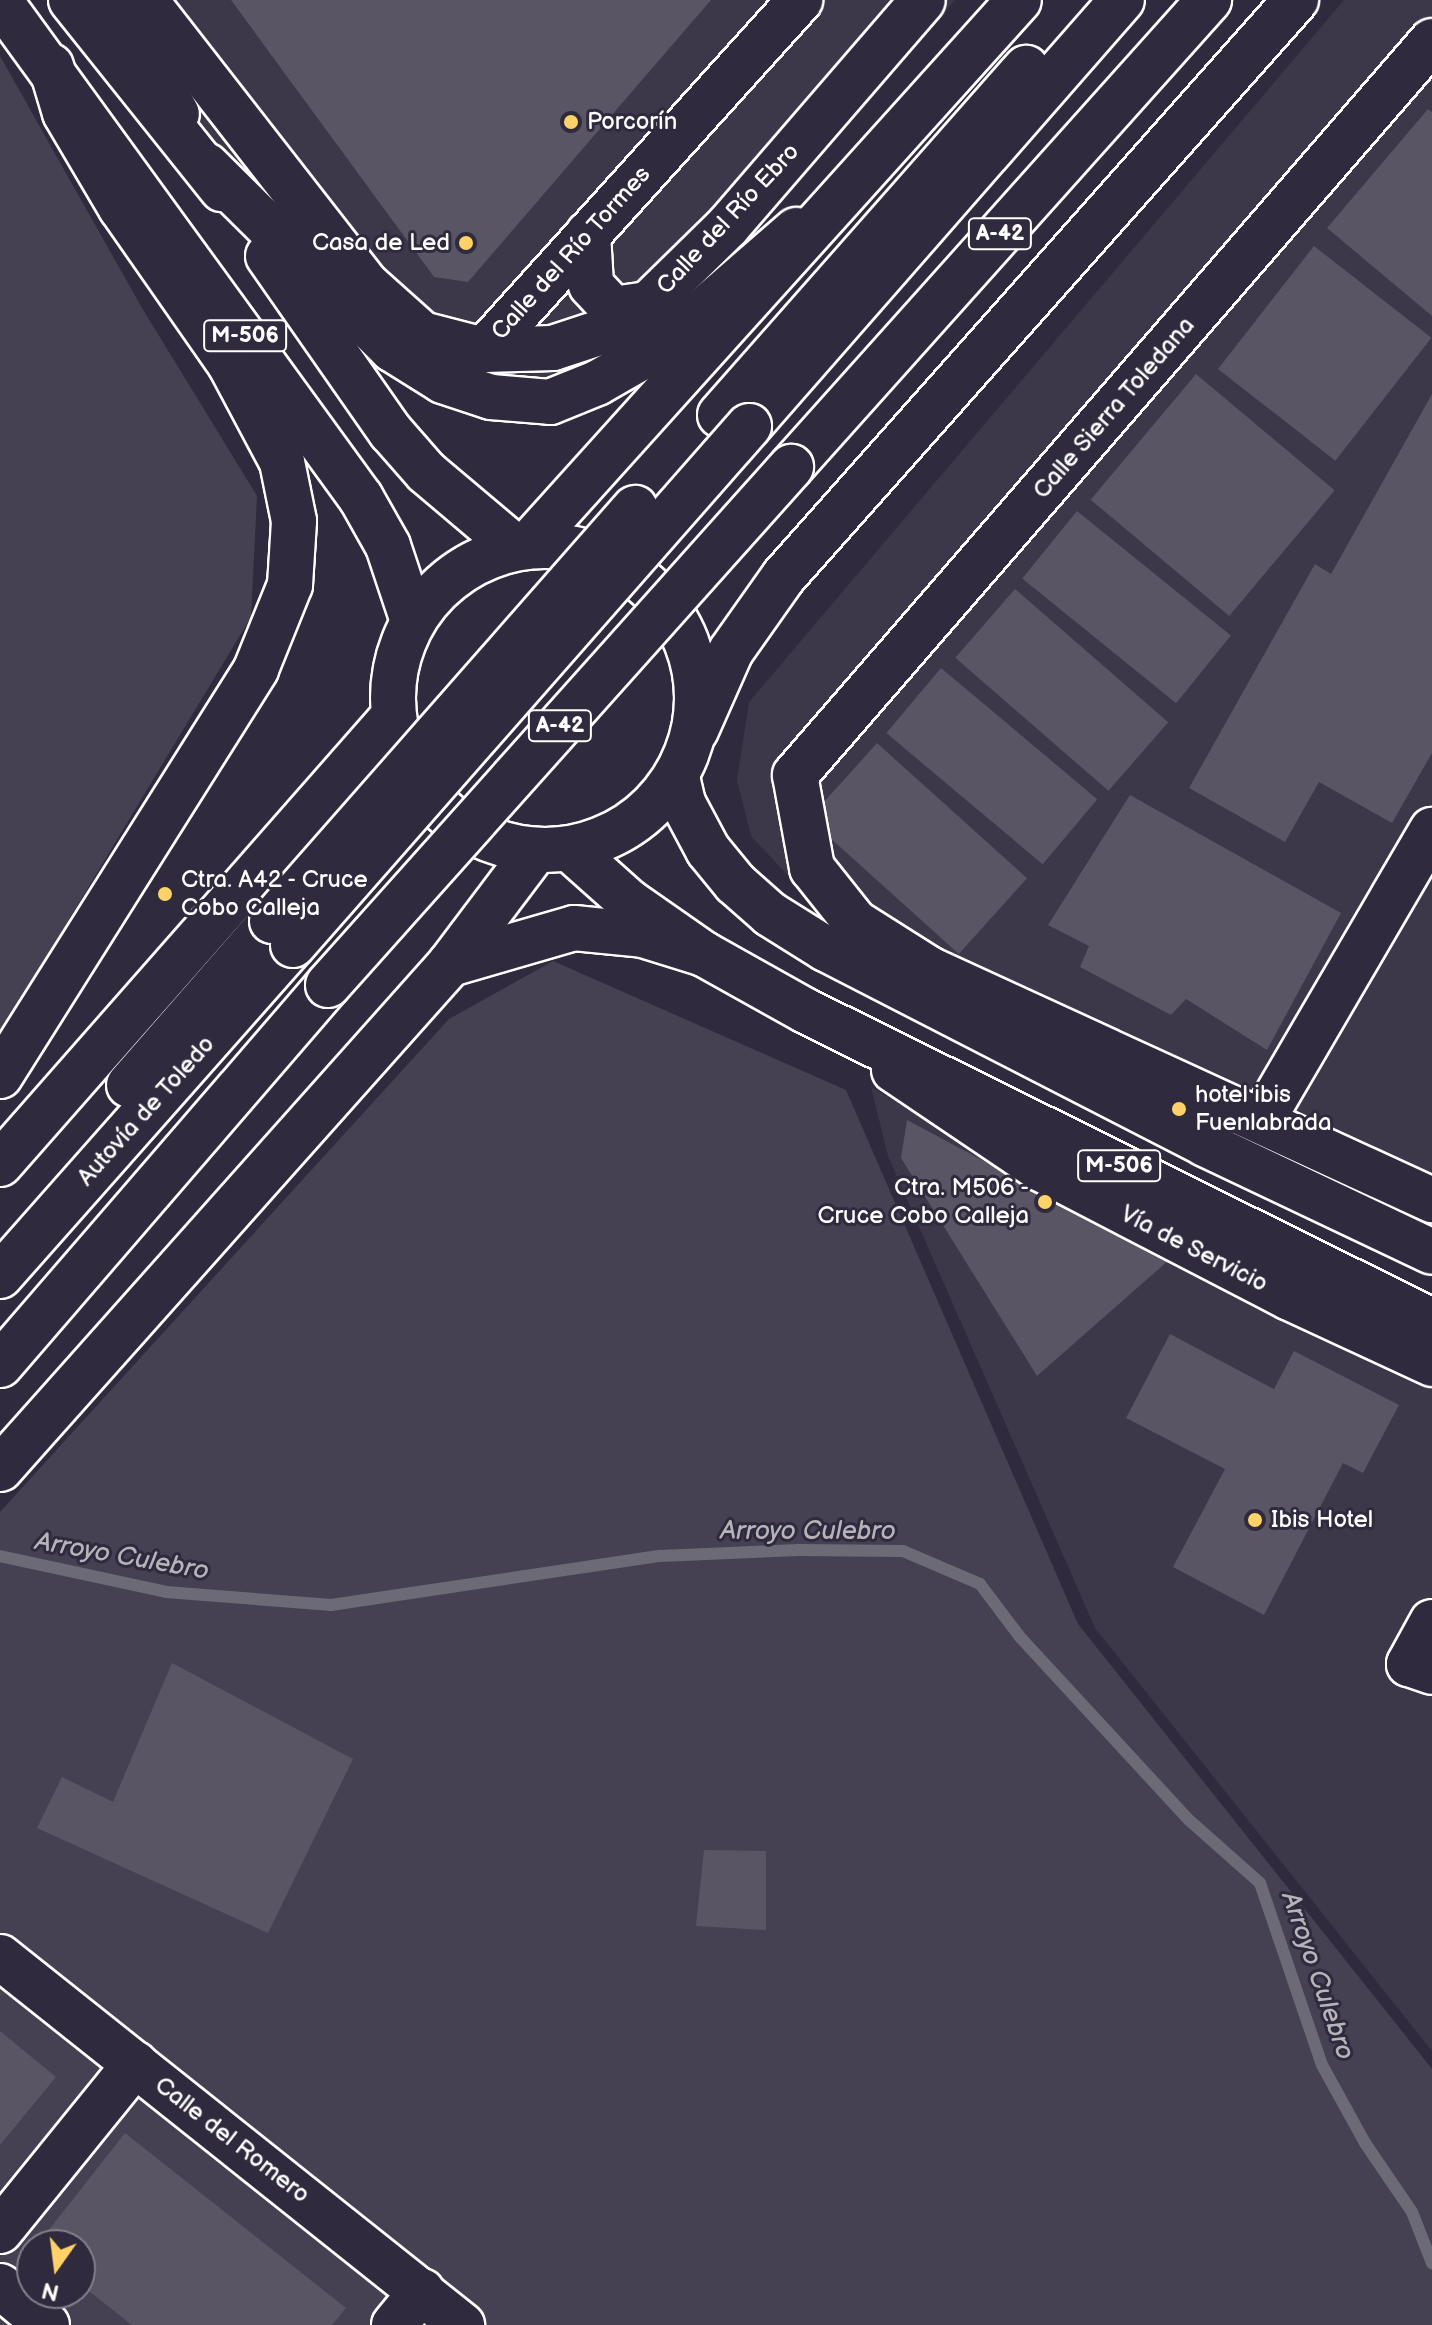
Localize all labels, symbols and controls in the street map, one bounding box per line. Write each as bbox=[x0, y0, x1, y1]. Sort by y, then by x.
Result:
place label: Porcorín bbox=[587, 108, 677, 136]
marker: Porcorín bbox=[562, 113, 580, 131]
street label: Calle del Río Ebro bbox=[651, 138, 805, 300]
street label: Calle del Río Tormes bbox=[485, 160, 657, 346]
road number: A-42 bbox=[966, 216, 1034, 252]
place label: Casa de Led bbox=[312, 229, 450, 257]
marker: Casa de Led bbox=[457, 234, 475, 252]
street label: Calle Sierra Toledana bbox=[1027, 311, 1201, 505]
road number: M-506 bbox=[203, 318, 287, 354]
road number: A-42 bbox=[526, 708, 594, 744]
place label: Ctra. A42 - Cruce Cobo Calleja bbox=[181, 866, 370, 922]
marker: Ctra. A42 - Cruce Cobo Calleja bbox=[156, 885, 174, 903]
street label: Autovía de Toledo bbox=[71, 1030, 221, 1192]
place label: hotel ibis Fuenlabrada bbox=[1195, 1081, 1332, 1137]
marker: hotel ibis Fuenlabrada bbox=[1170, 1100, 1188, 1118]
road number: M-506 bbox=[1077, 1148, 1161, 1184]
place label: Ctra. M506 - Cruce Cobo Calleja bbox=[817, 1174, 1029, 1230]
marker: Ctra. M506 - Cruce Cobo Calleja bbox=[1036, 1193, 1054, 1211]
street label: Vía de Servicio bbox=[1115, 1199, 1273, 1299]
place label: Ibis Hotel bbox=[1271, 1506, 1373, 1534]
marker: Ibis Hotel bbox=[1246, 1511, 1264, 1529]
water label: Arroyo Culebro bbox=[720, 1516, 896, 1548]
water label: Arroyo Culebro bbox=[33, 1526, 211, 1588]
water label: Arroyo Culebro bbox=[1274, 1888, 1360, 2064]
street label: Calle del Romero bbox=[149, 2071, 315, 2209]
north arrow bbox=[16, 2229, 96, 2309]
text: N bbox=[39, 2276, 62, 2306]

